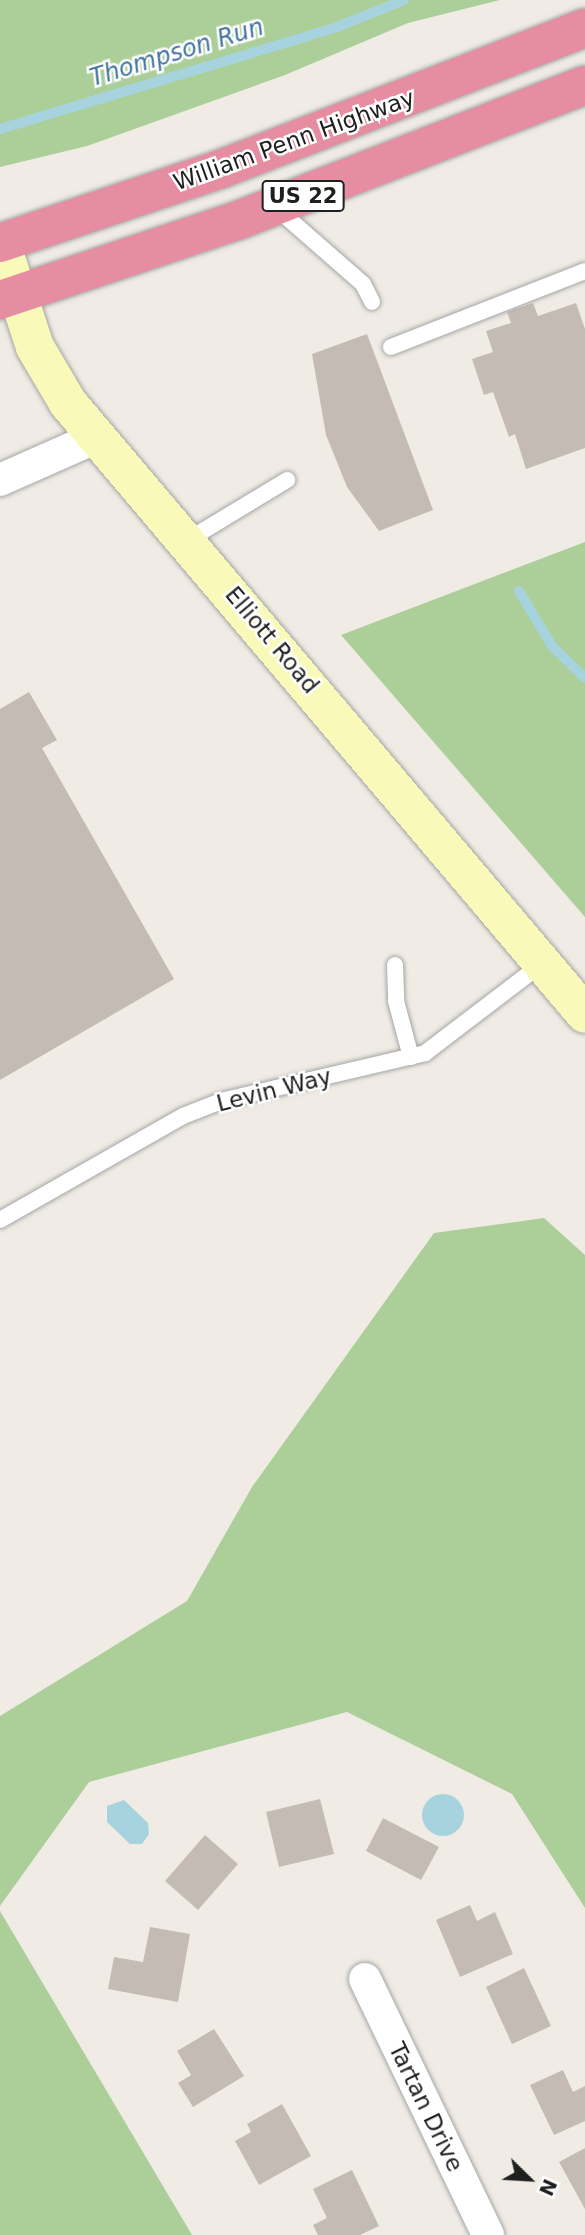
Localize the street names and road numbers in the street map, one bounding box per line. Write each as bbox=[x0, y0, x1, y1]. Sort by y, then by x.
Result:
street label: William Penn Highway bbox=[170, 83, 418, 197]
road number: US 22 bbox=[261, 178, 345, 214]
street label: Elliott Road bbox=[219, 581, 325, 699]
street label: Levin Way bbox=[214, 1062, 334, 1118]
street label: Tartan Drive bbox=[383, 2038, 469, 2176]

